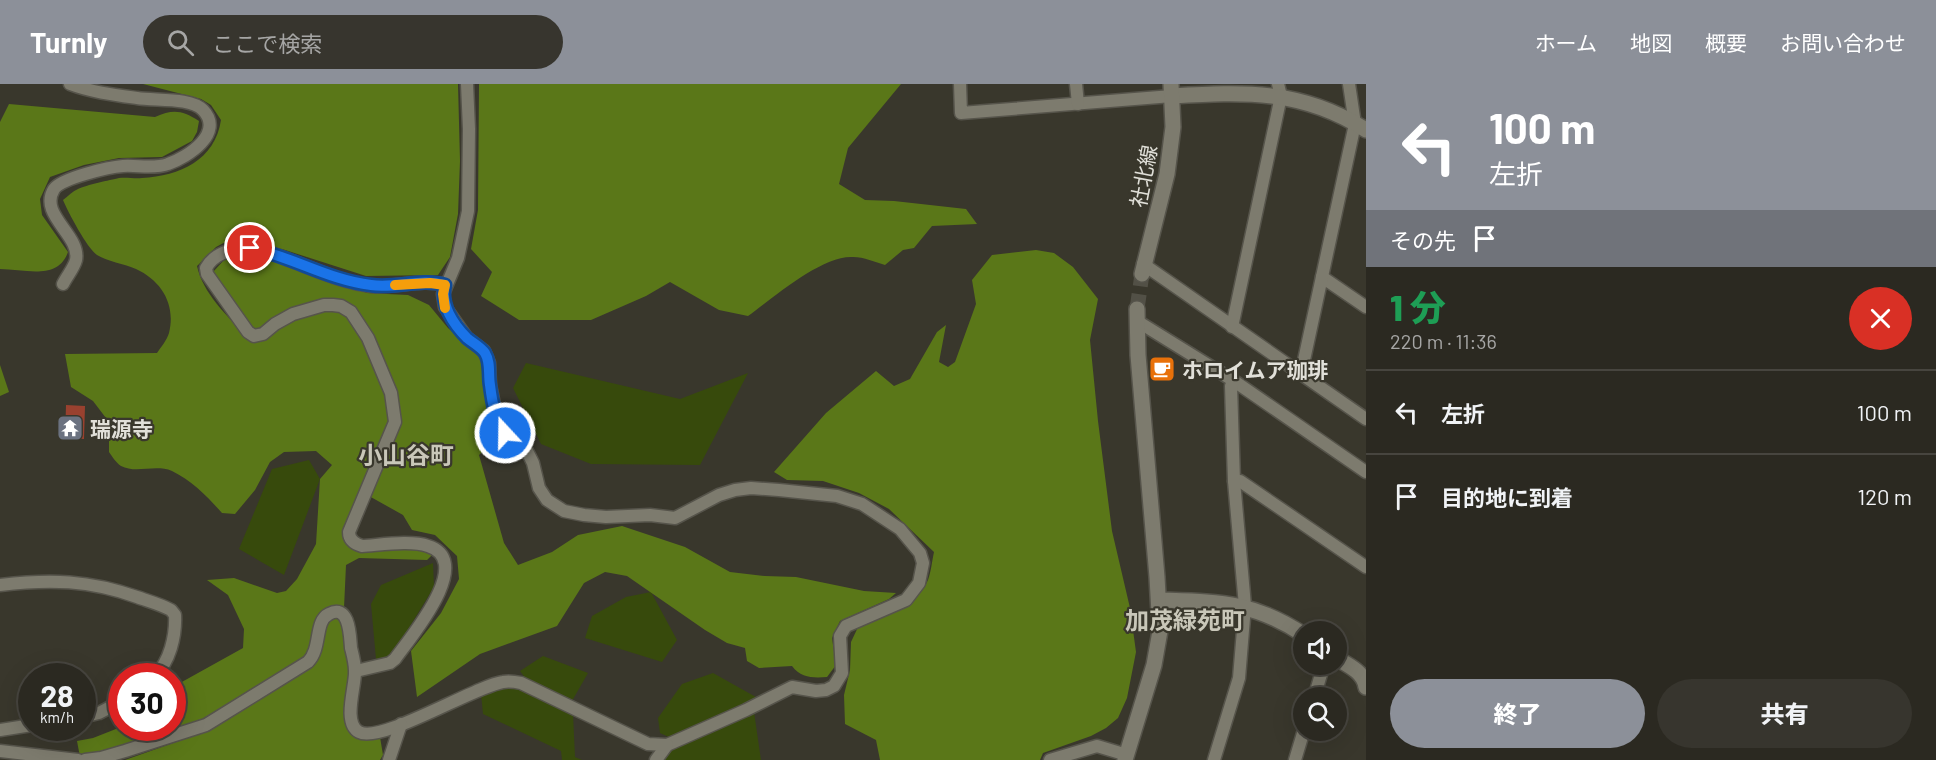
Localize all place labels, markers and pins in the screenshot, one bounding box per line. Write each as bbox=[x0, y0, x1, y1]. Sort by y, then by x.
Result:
pin bbox=[224, 222, 275, 273]
cafe icon: ホロイムア珈琲 bbox=[1147, 354, 1177, 384]
place label: ホロイムア珈琲 bbox=[1182, 357, 1329, 382]
temple icon: 瑞源寺 bbox=[55, 413, 85, 443]
place label: 瑞源寺 bbox=[90, 416, 153, 441]

